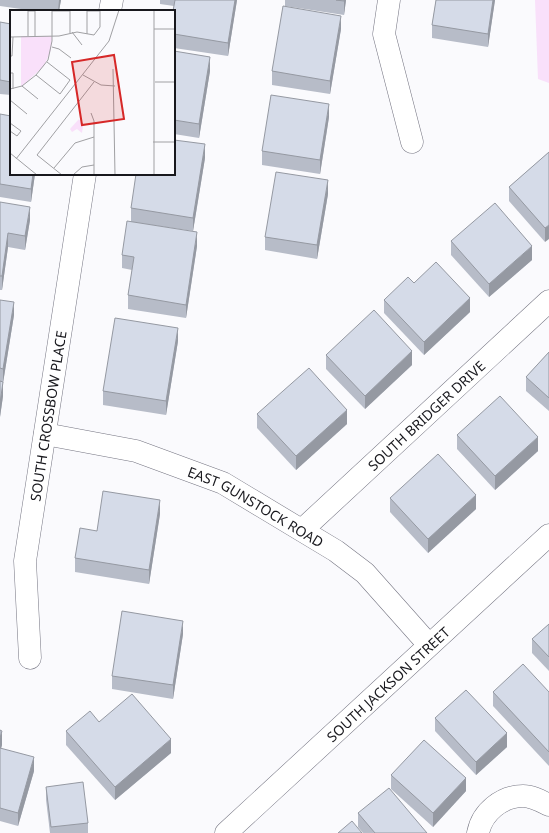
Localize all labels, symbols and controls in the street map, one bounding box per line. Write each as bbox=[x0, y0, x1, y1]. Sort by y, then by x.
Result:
inset map bbox=[10, 10, 175, 175]
street label: SOUTH CROSSBOW PLACE bbox=[25, 329, 70, 502]
street label: SOUTH BRIDGER DRIVE bbox=[363, 356, 489, 474]
street label: EAST GUNSTOCK ROAD bbox=[185, 461, 327, 551]
street label: SOUTH JACKSON STREET bbox=[322, 622, 454, 745]

